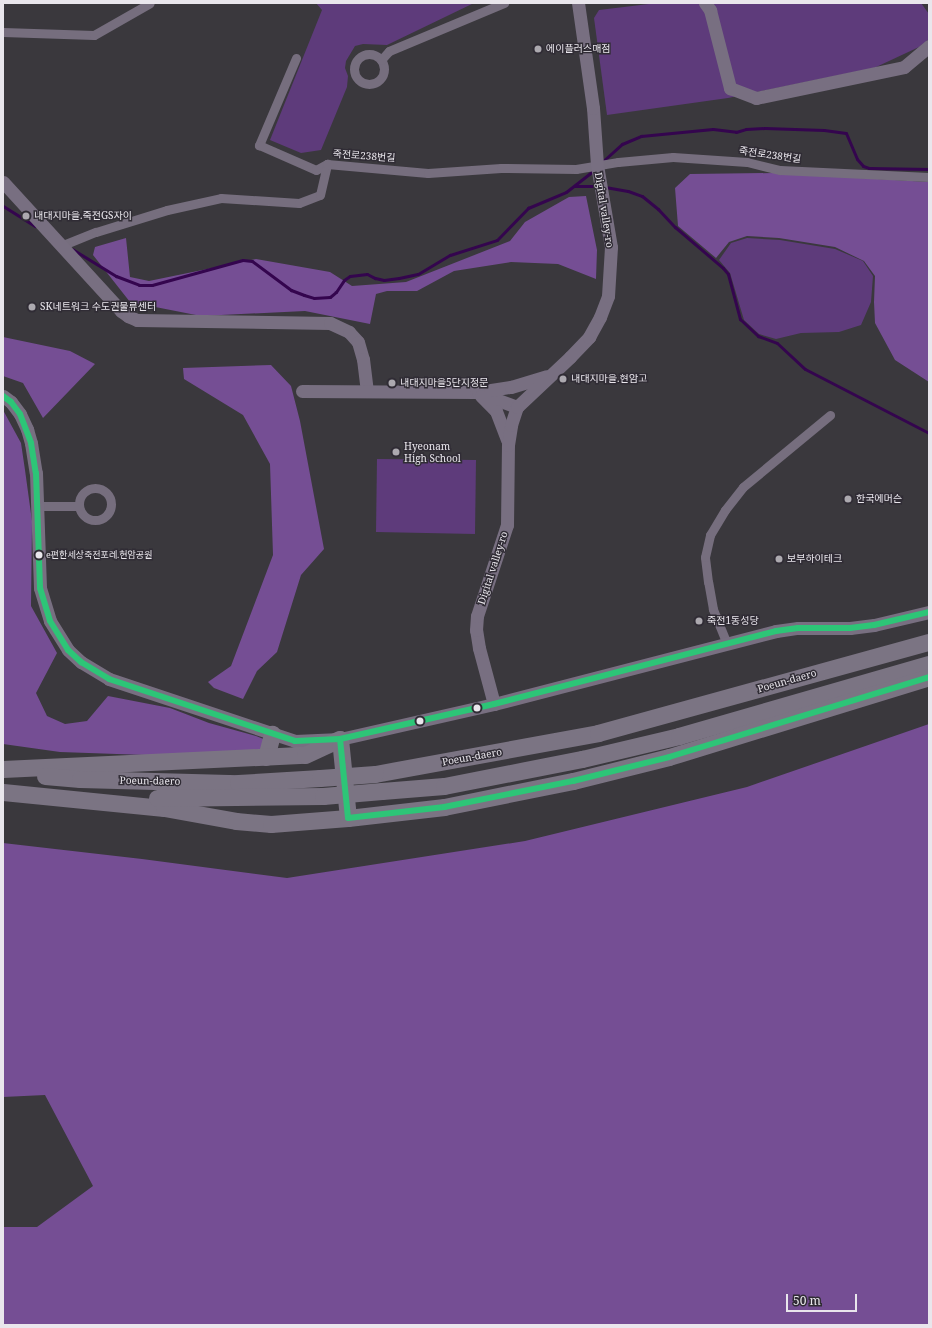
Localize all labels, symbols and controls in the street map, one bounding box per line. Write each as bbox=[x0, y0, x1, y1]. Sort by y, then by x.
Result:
place label: 에이플러스매점 bbox=[546, 43, 610, 55]
marker: 에이플러스매점 bbox=[533, 44, 543, 54]
street label: 죽전로238번길 bbox=[738, 145, 802, 165]
street label: 죽전로238번길 bbox=[332, 148, 396, 164]
street label: Digital valley-ro bbox=[592, 171, 616, 249]
place label: 내대지마을.죽전GS자이 bbox=[34, 210, 132, 222]
marker: 내대지마을.죽전GS자이 bbox=[21, 211, 31, 221]
place label: SK네트워크 수도권물류센터 bbox=[40, 301, 156, 313]
marker: SK네트워크 수도권물류센터 bbox=[27, 302, 37, 312]
place label: 내대지마을.현암고 bbox=[571, 373, 647, 385]
marker: 내대지마을.현암고 bbox=[558, 374, 568, 384]
place label: 내대지마을5단지정문 bbox=[400, 377, 488, 389]
marker: 내대지마을5단지정문 bbox=[387, 378, 397, 388]
place label: Hyeonam High School bbox=[404, 440, 461, 464]
marker: Hyeonam High School bbox=[391, 447, 401, 457]
place label: 한국에머슨 bbox=[856, 493, 902, 505]
marker: 한국에머슨 bbox=[843, 494, 853, 504]
street label: Digital valley-ro bbox=[476, 530, 510, 606]
marker: e편한세상죽전포레.현암공원 bbox=[34, 550, 44, 560]
place label: e편한세상죽전포레.현암공원 bbox=[46, 550, 152, 560]
place label: 보부하이테크 bbox=[787, 553, 842, 565]
marker: 보부하이테크 bbox=[774, 554, 784, 564]
place label: 죽전1동성당 bbox=[707, 615, 759, 627]
marker: 죽전1동성당 bbox=[694, 616, 704, 626]
street label: Poeun-daero bbox=[756, 667, 818, 695]
unlabelled marker bbox=[472, 703, 482, 713]
unlabelled marker bbox=[415, 716, 425, 726]
street label: Poeun-daero bbox=[441, 746, 503, 768]
street label: Poeun-daero bbox=[120, 774, 180, 788]
scale bar bbox=[788, 1286, 859, 1312]
text: 50 m bbox=[793, 1292, 821, 1309]

